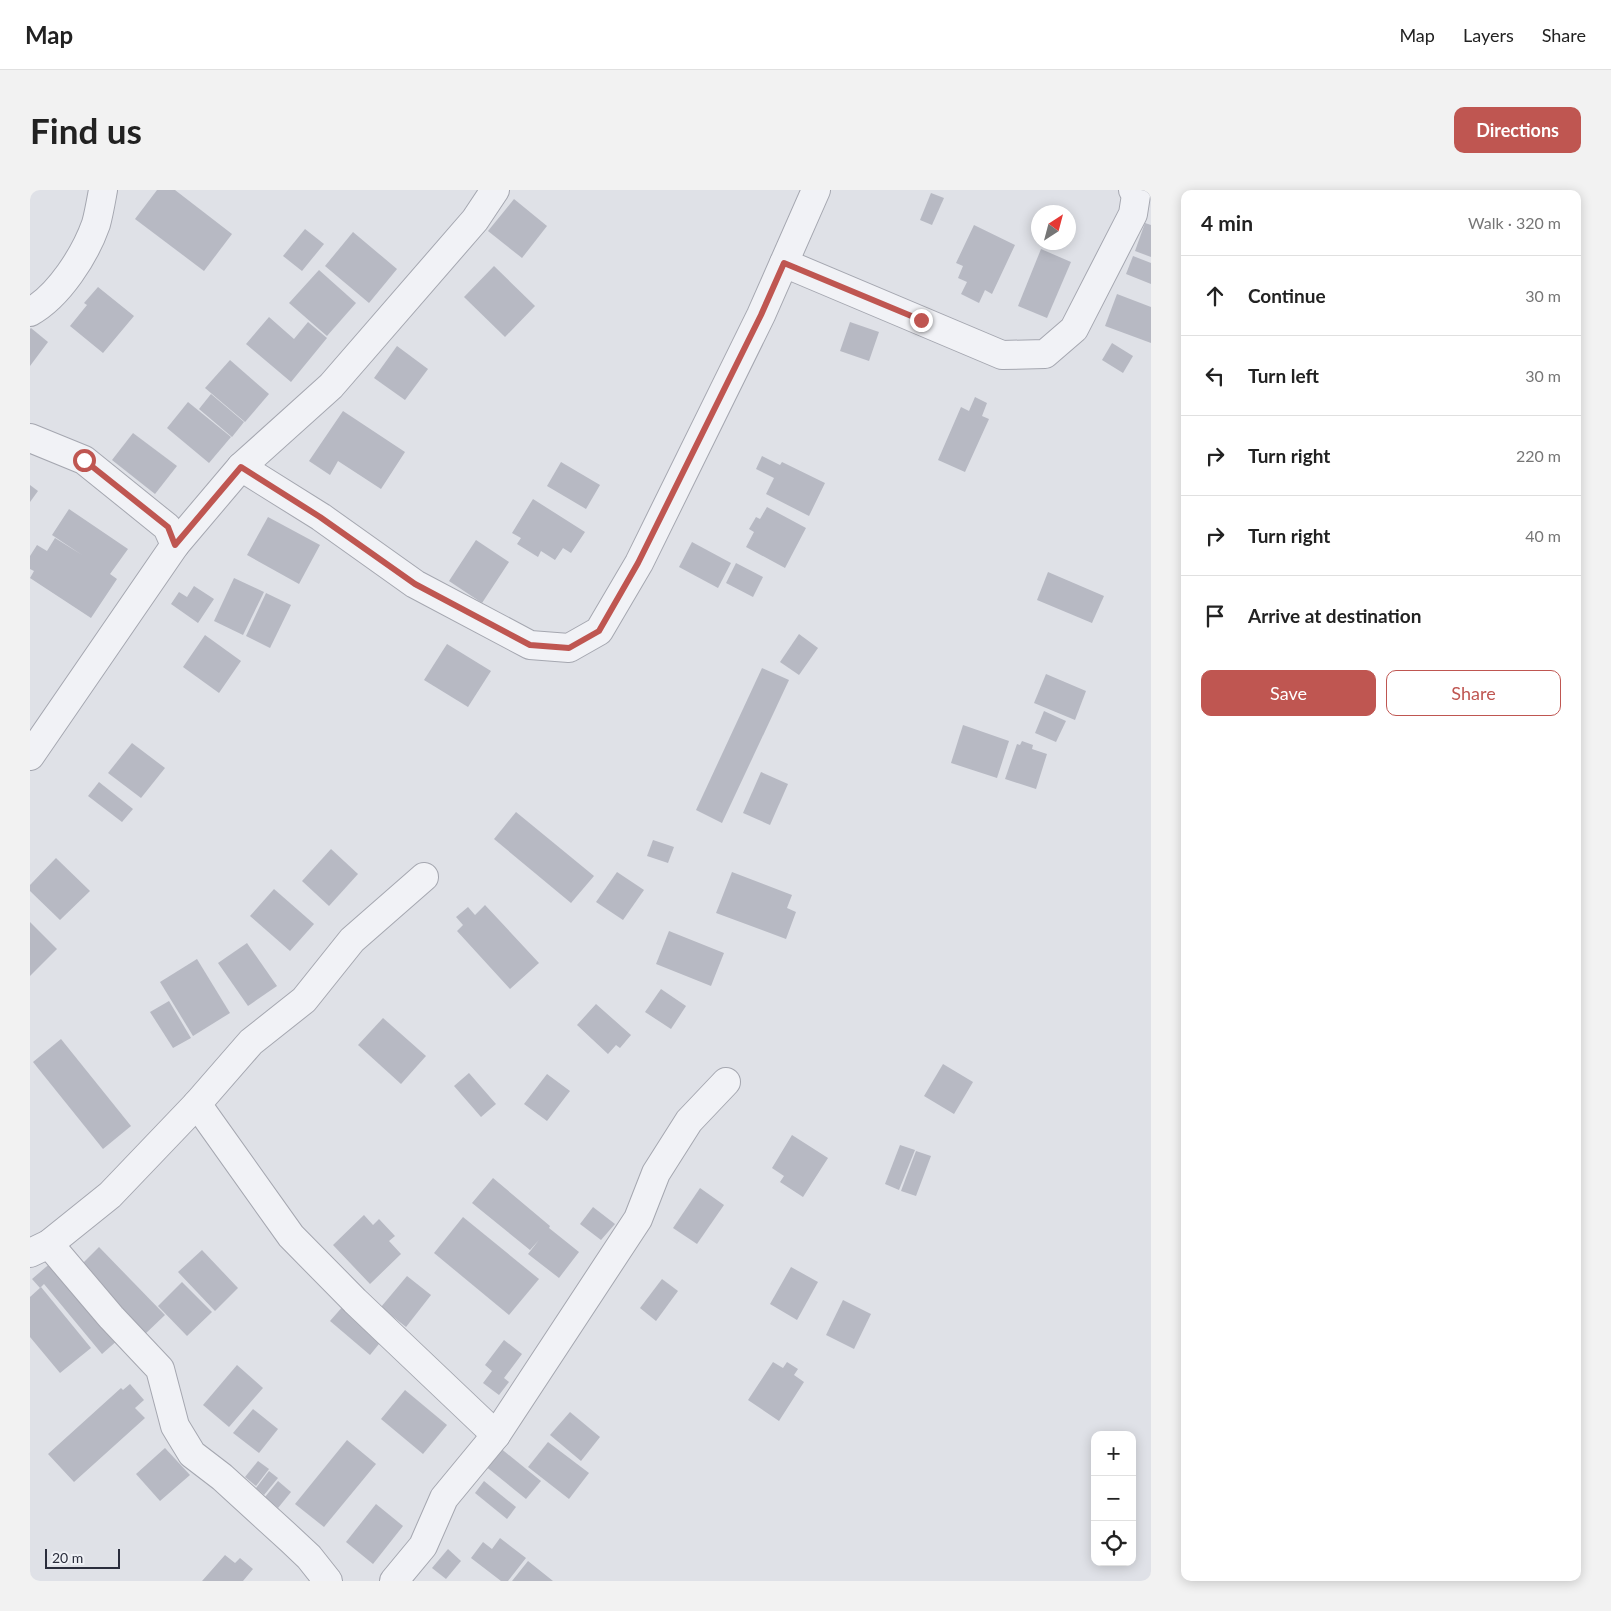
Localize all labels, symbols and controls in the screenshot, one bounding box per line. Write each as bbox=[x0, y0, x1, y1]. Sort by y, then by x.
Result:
text: Map bbox=[25, 20, 73, 49]
text: Map bbox=[1399, 24, 1435, 46]
text: Layers bbox=[1463, 24, 1514, 46]
text: Share bbox=[1542, 24, 1586, 46]
button: Directions bbox=[1454, 107, 1581, 153]
text: Find us bbox=[30, 109, 142, 151]
north arrow bbox=[1031, 205, 1076, 250]
text: 4 min bbox=[1201, 210, 1253, 235]
text: Walk · 320 m bbox=[1468, 213, 1561, 232]
icon: ahead bbox=[1201, 282, 1229, 310]
text: Continue bbox=[1248, 284, 1326, 307]
text: 30 m bbox=[1525, 286, 1561, 305]
route end bbox=[910, 309, 933, 332]
icon: left bbox=[1201, 362, 1229, 390]
text: Turn left bbox=[1248, 364, 1319, 387]
text: 30 m bbox=[1525, 366, 1561, 385]
icon: right bbox=[1201, 442, 1229, 470]
text: Turn right bbox=[1248, 444, 1330, 467]
text: 220 m bbox=[1516, 446, 1561, 465]
route start bbox=[73, 449, 96, 472]
icon: right bbox=[1201, 522, 1229, 550]
text: Turn right bbox=[1248, 524, 1330, 547]
text: 40 m bbox=[1525, 526, 1561, 545]
icon: arrive bbox=[1201, 602, 1229, 630]
text: Arrive at destination bbox=[1248, 604, 1421, 627]
button: Save bbox=[1201, 670, 1376, 716]
button: Share bbox=[1386, 670, 1561, 716]
map controls bbox=[1091, 1431, 1136, 1566]
button: + bbox=[1091, 1431, 1136, 1476]
button: − bbox=[1091, 1476, 1136, 1521]
button: locate bbox=[1091, 1521, 1136, 1566]
scale bar bbox=[45, 1546, 120, 1569]
text: 20 m bbox=[52, 1549, 83, 1566]

